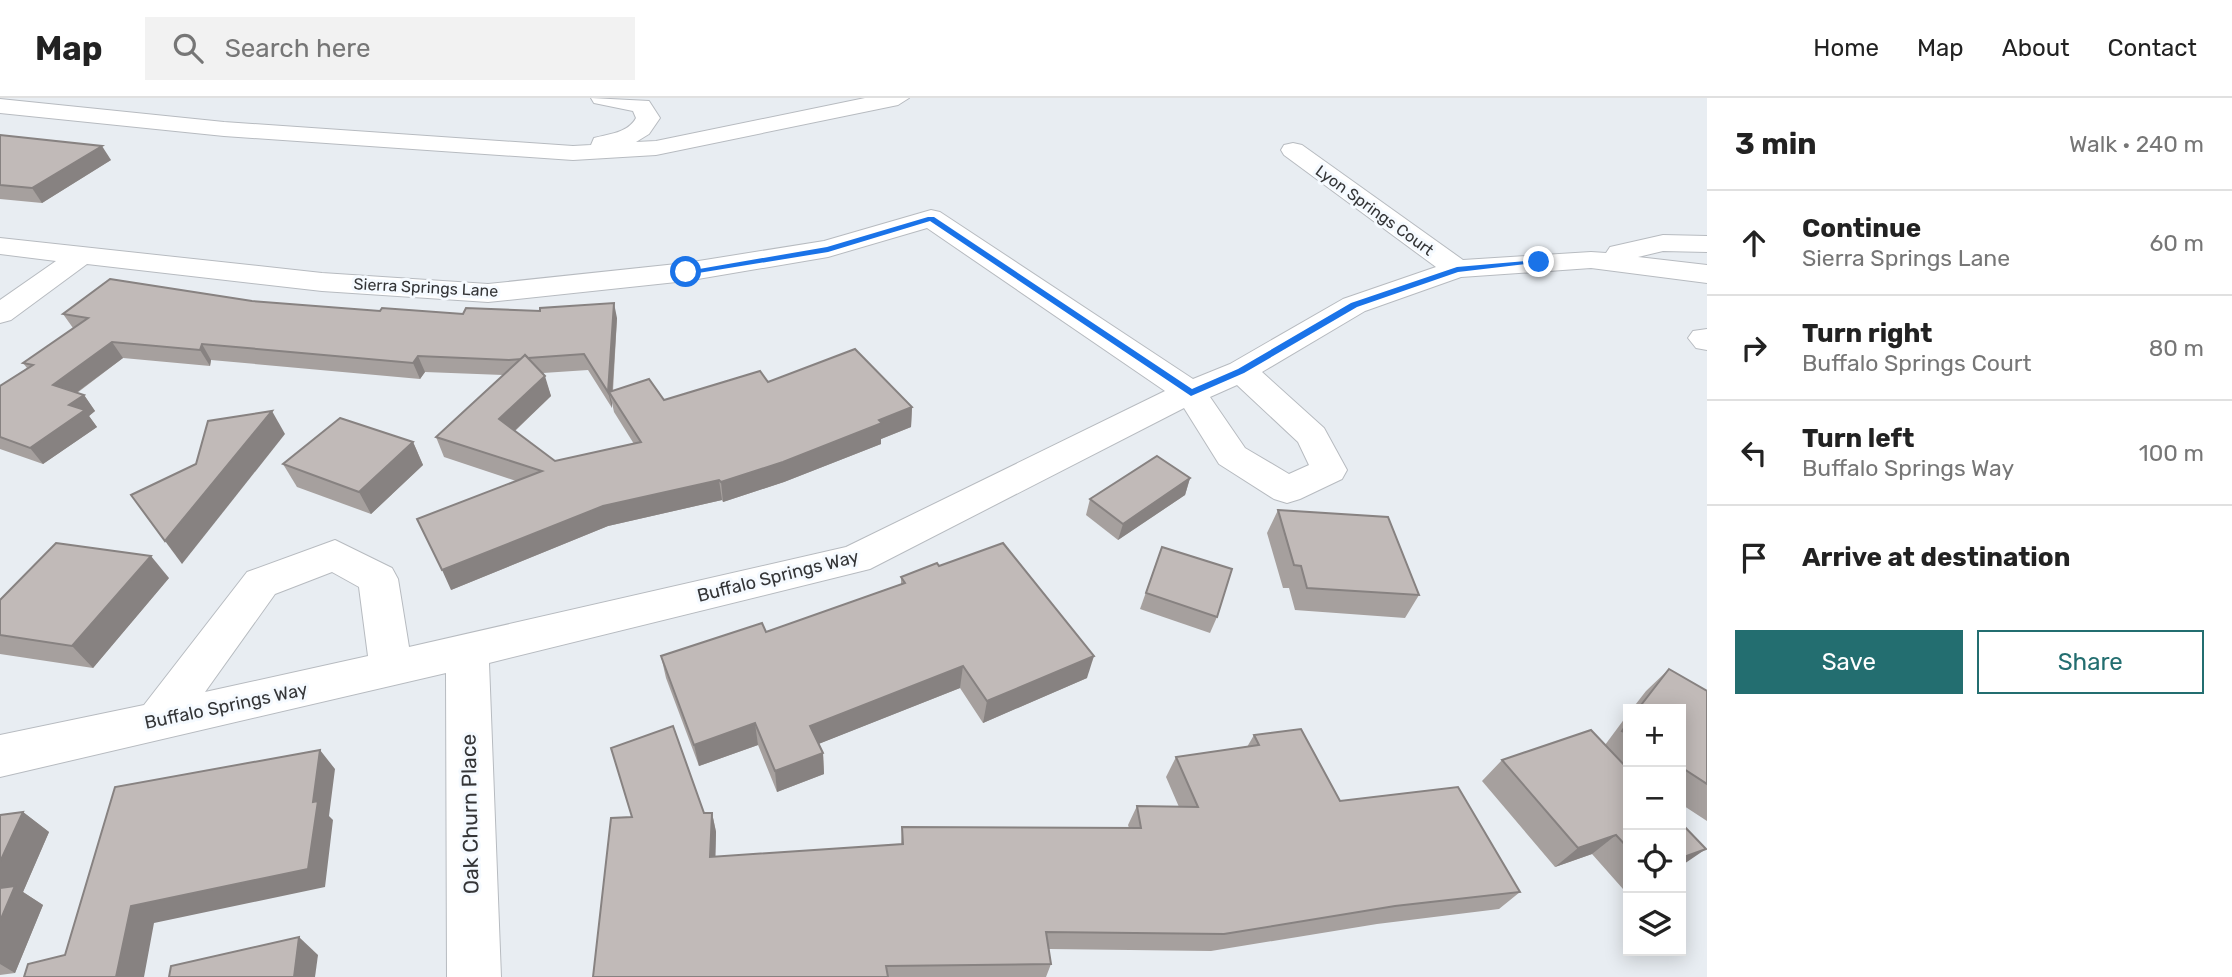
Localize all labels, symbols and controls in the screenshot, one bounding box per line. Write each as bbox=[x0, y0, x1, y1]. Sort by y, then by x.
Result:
search box bbox=[145, 17, 635, 80]
text: Map bbox=[35, 29, 103, 68]
icon: search bbox=[169, 29, 207, 67]
text: Search here bbox=[225, 33, 370, 64]
text: Home bbox=[1813, 34, 1879, 62]
text: Map bbox=[1917, 34, 1964, 62]
text: About bbox=[2002, 34, 2070, 62]
text: Contact bbox=[2108, 34, 2197, 62]
text: 3 min bbox=[1735, 126, 1817, 162]
text: Walk · 240 m bbox=[2069, 130, 2204, 158]
street label: Lyon Springs Court bbox=[1312, 161, 1437, 260]
text: Continue bbox=[1802, 213, 1921, 244]
icon: ahead bbox=[1735, 224, 1773, 262]
text: 60 m bbox=[2149, 229, 2204, 257]
text: Sierra Springs Lane bbox=[1802, 244, 2010, 272]
route end bbox=[1523, 246, 1554, 277]
route start bbox=[670, 256, 701, 287]
street label: Sierra Springs Lane bbox=[353, 274, 499, 301]
text: Turn right bbox=[1802, 318, 1932, 349]
icon: right bbox=[1735, 329, 1773, 367]
text: 80 m bbox=[2149, 334, 2204, 362]
text: Buffalo Springs Court bbox=[1802, 349, 2032, 377]
text: Turn left bbox=[1802, 423, 1914, 454]
icon: left bbox=[1735, 434, 1773, 472]
text: 100 m bbox=[2139, 439, 2204, 467]
text: Buffalo Springs Way bbox=[1802, 454, 2014, 482]
icon: arrive bbox=[1735, 539, 1773, 577]
text: Arrive at destination bbox=[1802, 542, 2070, 573]
street label: Buffalo Springs Way bbox=[695, 545, 861, 607]
button: Save bbox=[1735, 630, 1963, 694]
button: Share bbox=[1977, 630, 2204, 694]
street label: Buffalo Springs Way bbox=[143, 678, 310, 734]
map controls bbox=[1623, 704, 1686, 956]
button: + bbox=[1623, 704, 1686, 767]
street label: Oak Churn Place bbox=[456, 734, 483, 894]
button: − bbox=[1623, 767, 1686, 830]
button: locate bbox=[1623, 830, 1686, 893]
button: layers bbox=[1623, 893, 1686, 956]

